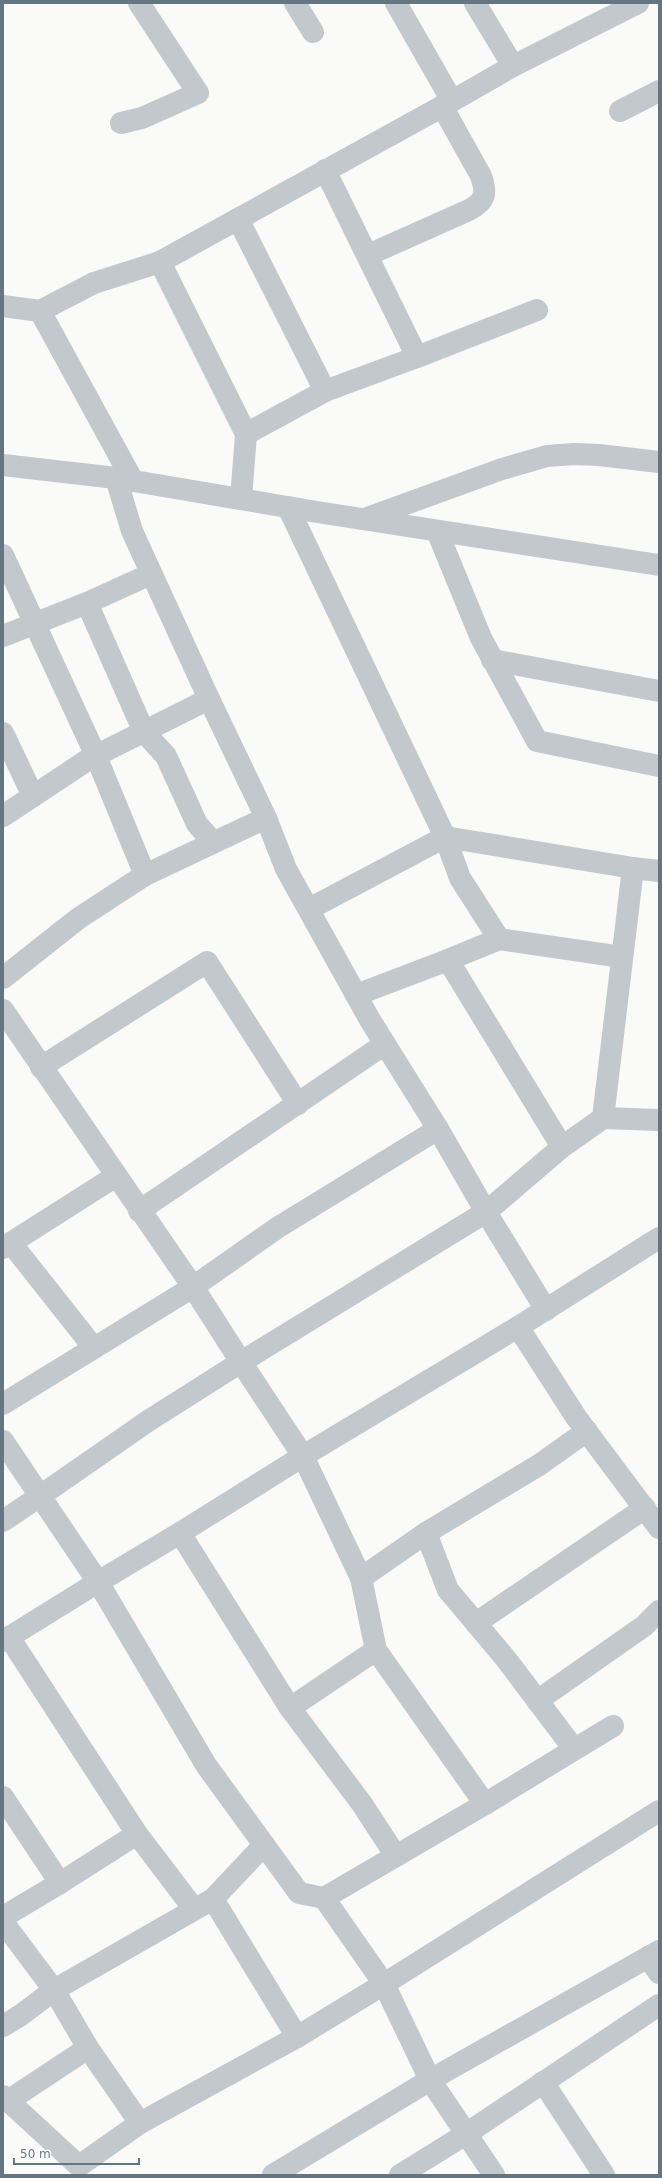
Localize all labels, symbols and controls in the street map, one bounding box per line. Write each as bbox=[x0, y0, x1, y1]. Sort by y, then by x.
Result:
scale bar bbox=[14, 2140, 139, 2166]
text: 50 m bbox=[20, 2147, 51, 2161]

